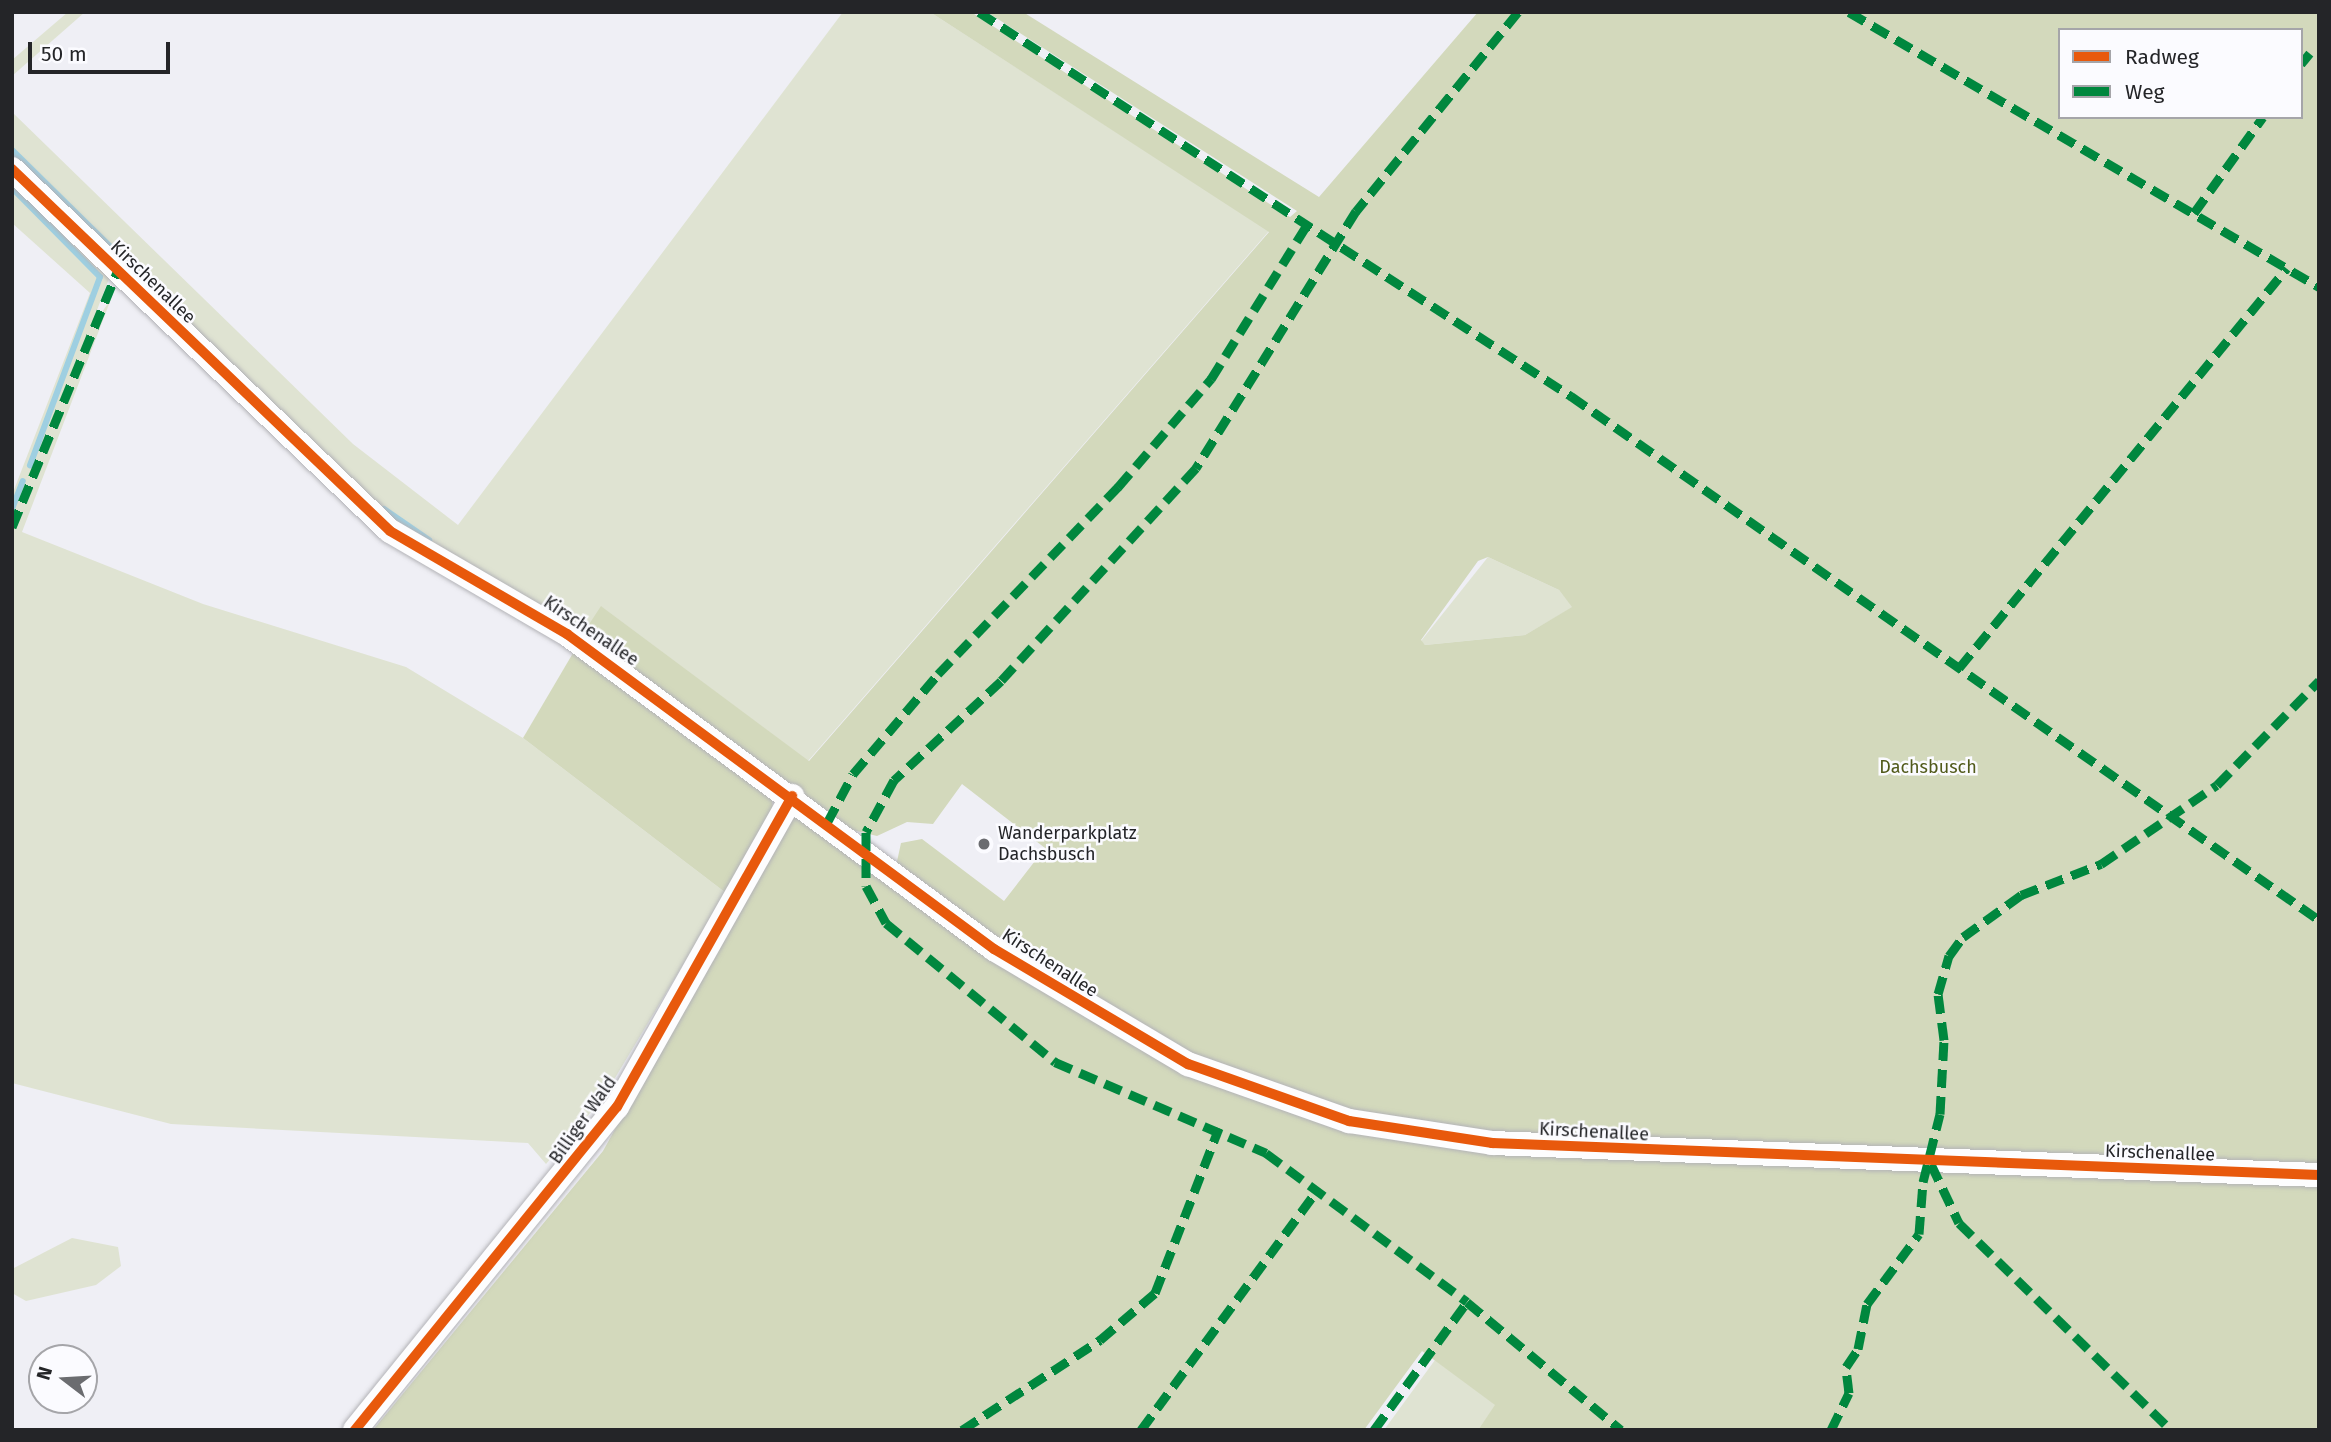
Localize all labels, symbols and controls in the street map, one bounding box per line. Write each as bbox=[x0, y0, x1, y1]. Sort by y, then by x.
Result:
scale bar bbox=[32, 28, 173, 72]
legend bbox=[2058, 28, 2303, 119]
text: 50 m bbox=[41, 41, 87, 67]
text: Radweg bbox=[2125, 44, 2199, 70]
text: Weg bbox=[2125, 79, 2165, 105]
street label: Kirschenallee bbox=[106, 236, 200, 328]
street label: Kirschenallee bbox=[539, 591, 643, 671]
park label: Dachsbusch bbox=[1879, 756, 1977, 778]
place label: Wanderparkplatz Dachsbusch bbox=[998, 823, 1137, 866]
marker: Wanderparkplatz Dachsbusch bbox=[976, 836, 992, 852]
street label: Kirschenallee bbox=[998, 924, 1102, 1002]
street label: Billiger Wald bbox=[545, 1072, 621, 1168]
street label: Kirschenallee bbox=[1539, 1118, 1649, 1146]
street label: Kirschenallee bbox=[2105, 1140, 2215, 1166]
north arrow bbox=[28, 1344, 98, 1414]
text: N bbox=[32, 1364, 57, 1383]

